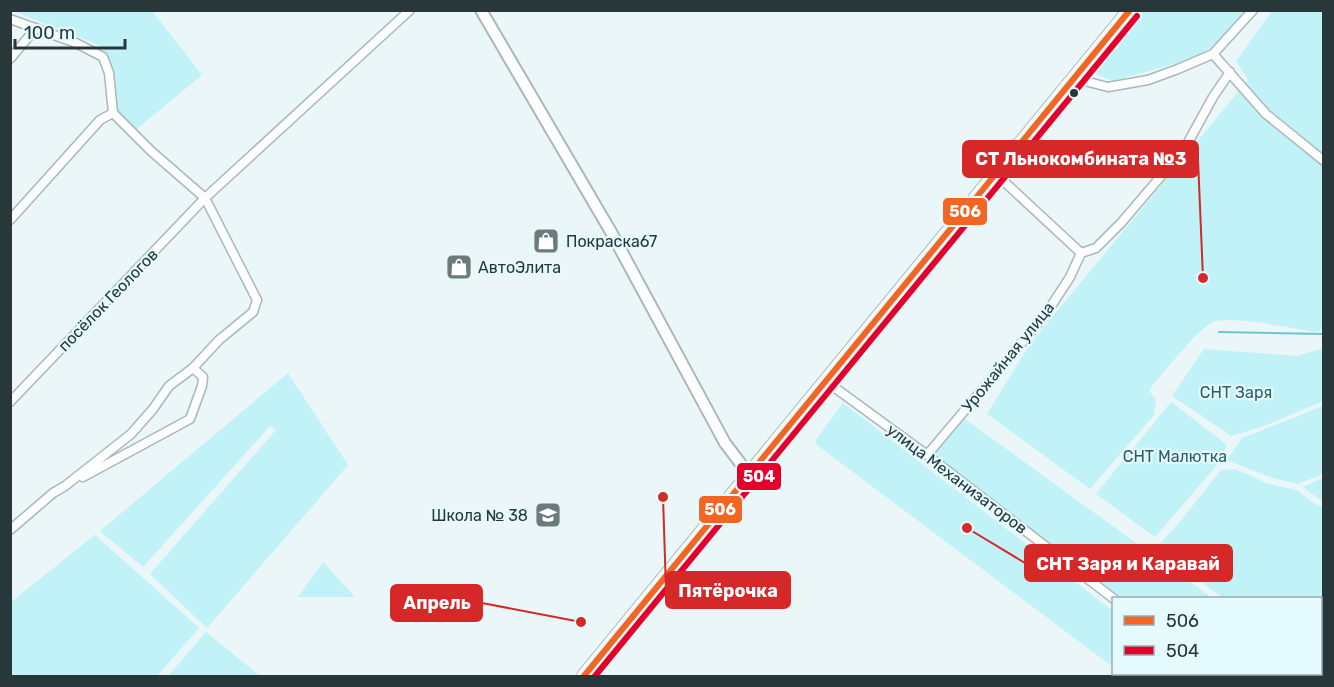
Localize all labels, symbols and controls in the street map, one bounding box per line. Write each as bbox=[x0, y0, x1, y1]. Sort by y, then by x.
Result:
scale bar bbox=[15, 12, 124, 50]
text: 100 m bbox=[24, 22, 75, 44]
unlabelled marker bbox=[1068, 87, 1080, 99]
callout: СТ Льнокомбината №3 bbox=[963, 141, 1198, 177]
text: СТ Льнокомбината №3 bbox=[975, 148, 1187, 170]
line badge: 506 bbox=[942, 197, 988, 226]
text: 506 bbox=[949, 202, 981, 221]
shop icon: Покраска67 bbox=[531, 226, 561, 256]
place label: Покраска67 bbox=[566, 232, 657, 251]
street label: посёлок Геологов bbox=[54, 245, 162, 355]
shop icon: АвтоЭлита bbox=[444, 252, 474, 282]
place label: АвтоЭлита bbox=[478, 258, 561, 277]
street label: Урожайная улица bbox=[958, 298, 1058, 416]
park label: СНТ Заря bbox=[1200, 383, 1272, 402]
street label: улица Механизаторов bbox=[883, 420, 1031, 538]
park label: СНТ Малютка bbox=[1123, 447, 1227, 466]
line badge: 504 bbox=[736, 462, 782, 491]
text: 504 bbox=[743, 467, 775, 486]
line badge: 506 bbox=[698, 495, 743, 524]
school or university icon: Школа № 38 bbox=[533, 500, 563, 530]
text: 506 bbox=[704, 500, 736, 519]
place label: Школа № 38 bbox=[431, 506, 528, 525]
callout: СНТ Заря и Каравай bbox=[1025, 545, 1232, 581]
text: СНТ Заря и Каравай bbox=[1036, 553, 1220, 575]
callout: Пятёрочка bbox=[666, 572, 790, 608]
text: Пятёрочка bbox=[678, 580, 778, 602]
callout: Апрель bbox=[391, 585, 482, 621]
text: Апрель bbox=[403, 592, 471, 614]
legend bbox=[1112, 597, 1322, 675]
text: 506 bbox=[1166, 610, 1199, 632]
text: 504 bbox=[1166, 640, 1199, 662]

